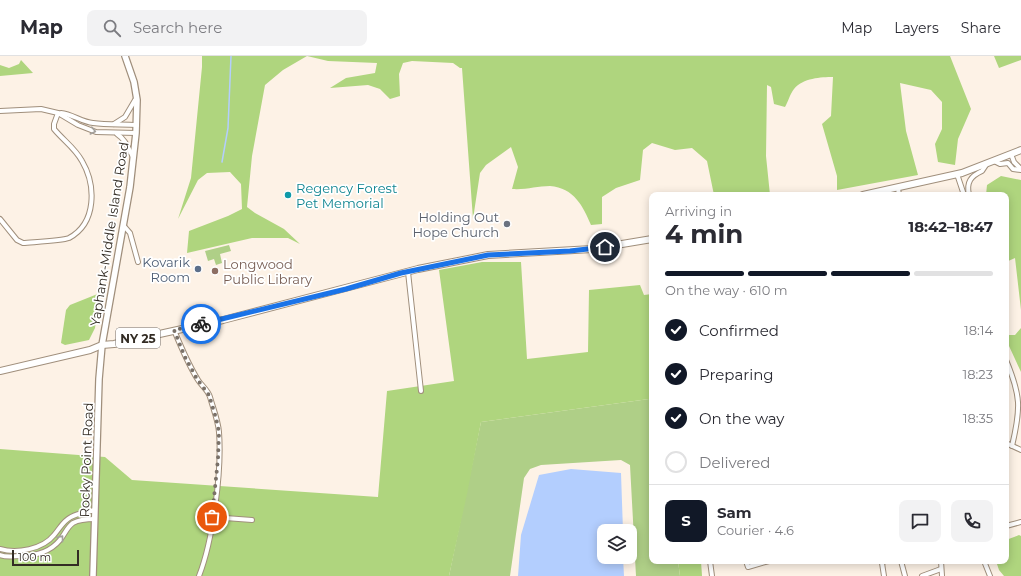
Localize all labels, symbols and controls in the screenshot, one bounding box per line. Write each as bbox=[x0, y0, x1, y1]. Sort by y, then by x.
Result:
search box bbox=[87, 10, 367, 46]
text: Map bbox=[20, 16, 63, 39]
icon: search bbox=[101, 17, 123, 39]
text: Search here bbox=[133, 18, 222, 37]
text: Map bbox=[841, 19, 872, 37]
text: Layers bbox=[894, 19, 939, 37]
text: Share bbox=[961, 19, 1001, 37]
one-way arrow bbox=[90, 126, 96, 134]
street label: Yaphank-Middle Island Road bbox=[87, 141, 131, 327]
place label: Regency Forest Pet Memorial bbox=[296, 180, 397, 211]
marker: Regency Forest Pet Memorial bbox=[283, 190, 293, 200]
text: Arriving in bbox=[665, 203, 732, 219]
place label: Holding Out Hope Church bbox=[412, 209, 499, 240]
text: 18:42–18:47 bbox=[908, 217, 993, 236]
text: 4 min bbox=[665, 218, 743, 250]
marker: Holding Out Hope Church bbox=[502, 219, 512, 229]
pin bbox=[588, 230, 622, 264]
icon: home bbox=[594, 236, 616, 258]
place label: Kovarik Room bbox=[142, 254, 190, 285]
place label: Longwood Public Library bbox=[223, 256, 313, 287]
marker: Kovarik Room bbox=[193, 264, 203, 274]
marker: Longwood Public Library bbox=[210, 266, 220, 276]
text: On the way · 610 m bbox=[665, 282, 788, 298]
courier bbox=[181, 304, 221, 344]
icon: bike bbox=[190, 313, 212, 335]
icon: check bbox=[665, 319, 687, 341]
text: Confirmed bbox=[699, 321, 779, 340]
text: 18:14 bbox=[964, 322, 993, 338]
road number: NY 25 bbox=[116, 328, 160, 348]
icon: check bbox=[665, 363, 687, 385]
text: Preparing bbox=[699, 365, 774, 384]
text: 18:23 bbox=[963, 366, 993, 382]
street label: Rocky Point Road bbox=[76, 402, 96, 518]
icon: check bbox=[665, 407, 687, 429]
text: On the way bbox=[699, 409, 784, 428]
text: 18:35 bbox=[963, 410, 993, 426]
text: Delivered bbox=[699, 453, 771, 472]
pin bbox=[195, 500, 229, 534]
button: chat bbox=[899, 500, 941, 542]
button: phone bbox=[951, 500, 993, 542]
text: Sam bbox=[717, 503, 752, 522]
icon: bag bbox=[201, 506, 223, 528]
text: S bbox=[681, 511, 691, 530]
text: Courier · 4.6 bbox=[717, 522, 794, 538]
map controls bbox=[597, 524, 637, 564]
button: layers bbox=[597, 524, 637, 564]
one-way arrow bbox=[56, 535, 63, 542]
scale bar bbox=[12, 548, 79, 567]
text: 100 m bbox=[18, 550, 51, 564]

